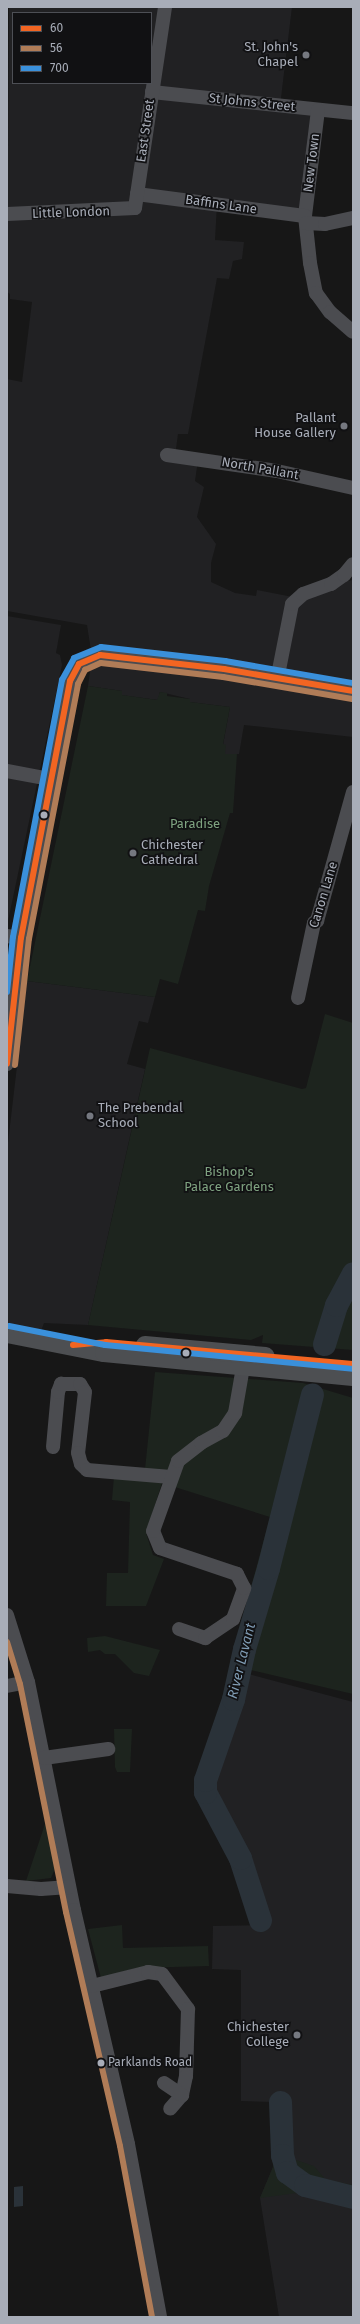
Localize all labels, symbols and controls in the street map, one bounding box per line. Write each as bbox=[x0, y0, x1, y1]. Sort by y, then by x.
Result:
legend bbox=[12, 12, 152, 84]
text: 60 bbox=[50, 21, 63, 35]
place label: St. John's Chapel bbox=[244, 40, 298, 71]
text: 56 bbox=[50, 41, 62, 55]
marker: St. John's Chapel bbox=[301, 50, 311, 60]
text: 700 bbox=[50, 61, 69, 75]
street label: St Johns Street bbox=[208, 91, 296, 115]
street label: East Street bbox=[134, 99, 158, 163]
street label: New Town bbox=[301, 133, 323, 193]
street label: Baffins Lane bbox=[184, 192, 258, 218]
street label: Little London bbox=[32, 204, 110, 222]
place label: Pallant House Gallery bbox=[254, 411, 336, 442]
marker: Pallant House Gallery bbox=[339, 421, 349, 431]
street label: North Pallant bbox=[220, 455, 300, 483]
unlabelled marker bbox=[39, 810, 49, 820]
park label: Paradise bbox=[170, 816, 220, 832]
place label: Chichester Cathedral bbox=[141, 838, 203, 869]
marker: Chichester Cathedral bbox=[128, 848, 138, 858]
street label: Canon Lane bbox=[307, 860, 341, 930]
place label: The Prebendal School bbox=[98, 1101, 183, 1132]
marker: The Prebendal School bbox=[85, 1111, 95, 1121]
park label: Bishop's Palace Gardens bbox=[184, 1165, 274, 1196]
unlabelled marker bbox=[181, 1348, 191, 1358]
water label: River Lavant bbox=[224, 1621, 260, 1701]
place label: Chichester College bbox=[227, 2020, 289, 2051]
marker: Chichester College bbox=[292, 2030, 302, 2040]
place label: Parklands Road bbox=[108, 2056, 192, 2070]
marker: Parklands Road bbox=[96, 2058, 106, 2068]

